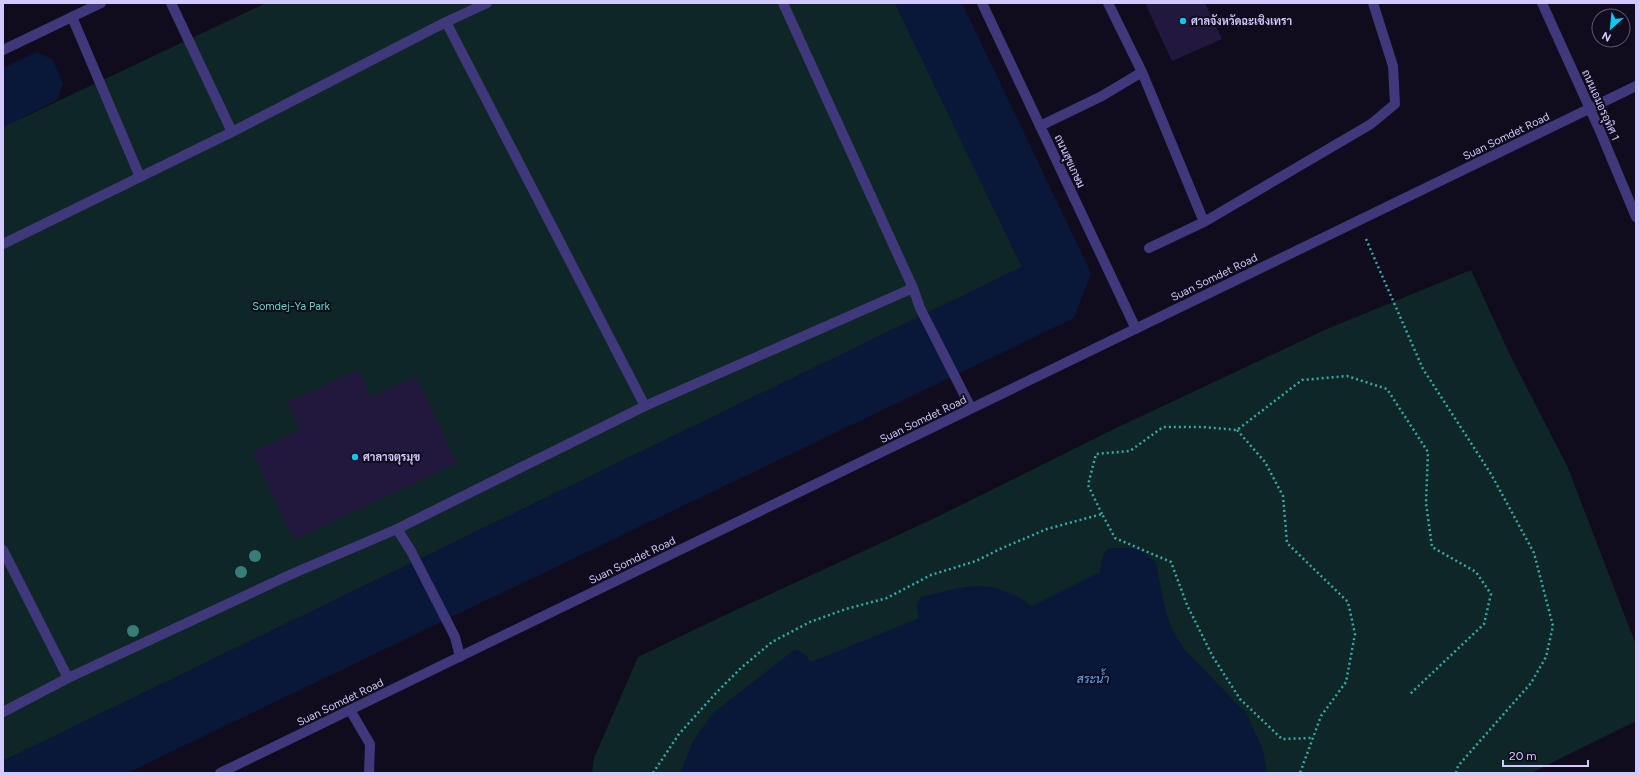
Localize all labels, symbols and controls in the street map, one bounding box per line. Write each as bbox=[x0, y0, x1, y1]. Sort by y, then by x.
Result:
north arrow bbox=[1591, 8, 1631, 48]
place label: ศาลจังหวัดฉะเชิงเทรา bbox=[1191, 14, 1292, 28]
marker: ศาลจังหวัดฉะเชิงเทรา bbox=[1178, 16, 1188, 26]
text: N bbox=[1600, 29, 1613, 44]
street label: ถนนเอมอรอุทิศ 1 bbox=[1577, 68, 1622, 144]
street label: Suan Somdet Road bbox=[1461, 110, 1552, 163]
street label: ถนนสุขเกษม bbox=[1050, 133, 1088, 191]
street label: Suan Somdet Road bbox=[1169, 251, 1260, 304]
park label: Somdej-Ya Park bbox=[252, 300, 331, 313]
street label: Suan Somdet Road bbox=[878, 393, 969, 446]
place label: ศาลาจตุรมุข bbox=[363, 451, 420, 465]
marker: ศาลาจตุรมุข bbox=[350, 452, 360, 462]
street label: Suan Somdet Road bbox=[587, 534, 678, 587]
water label: สระน้ำ bbox=[1077, 668, 1109, 686]
street label: Suan Somdet Road bbox=[295, 676, 386, 729]
scale bar bbox=[1503, 742, 1588, 768]
text: 20 m bbox=[1509, 749, 1537, 763]

